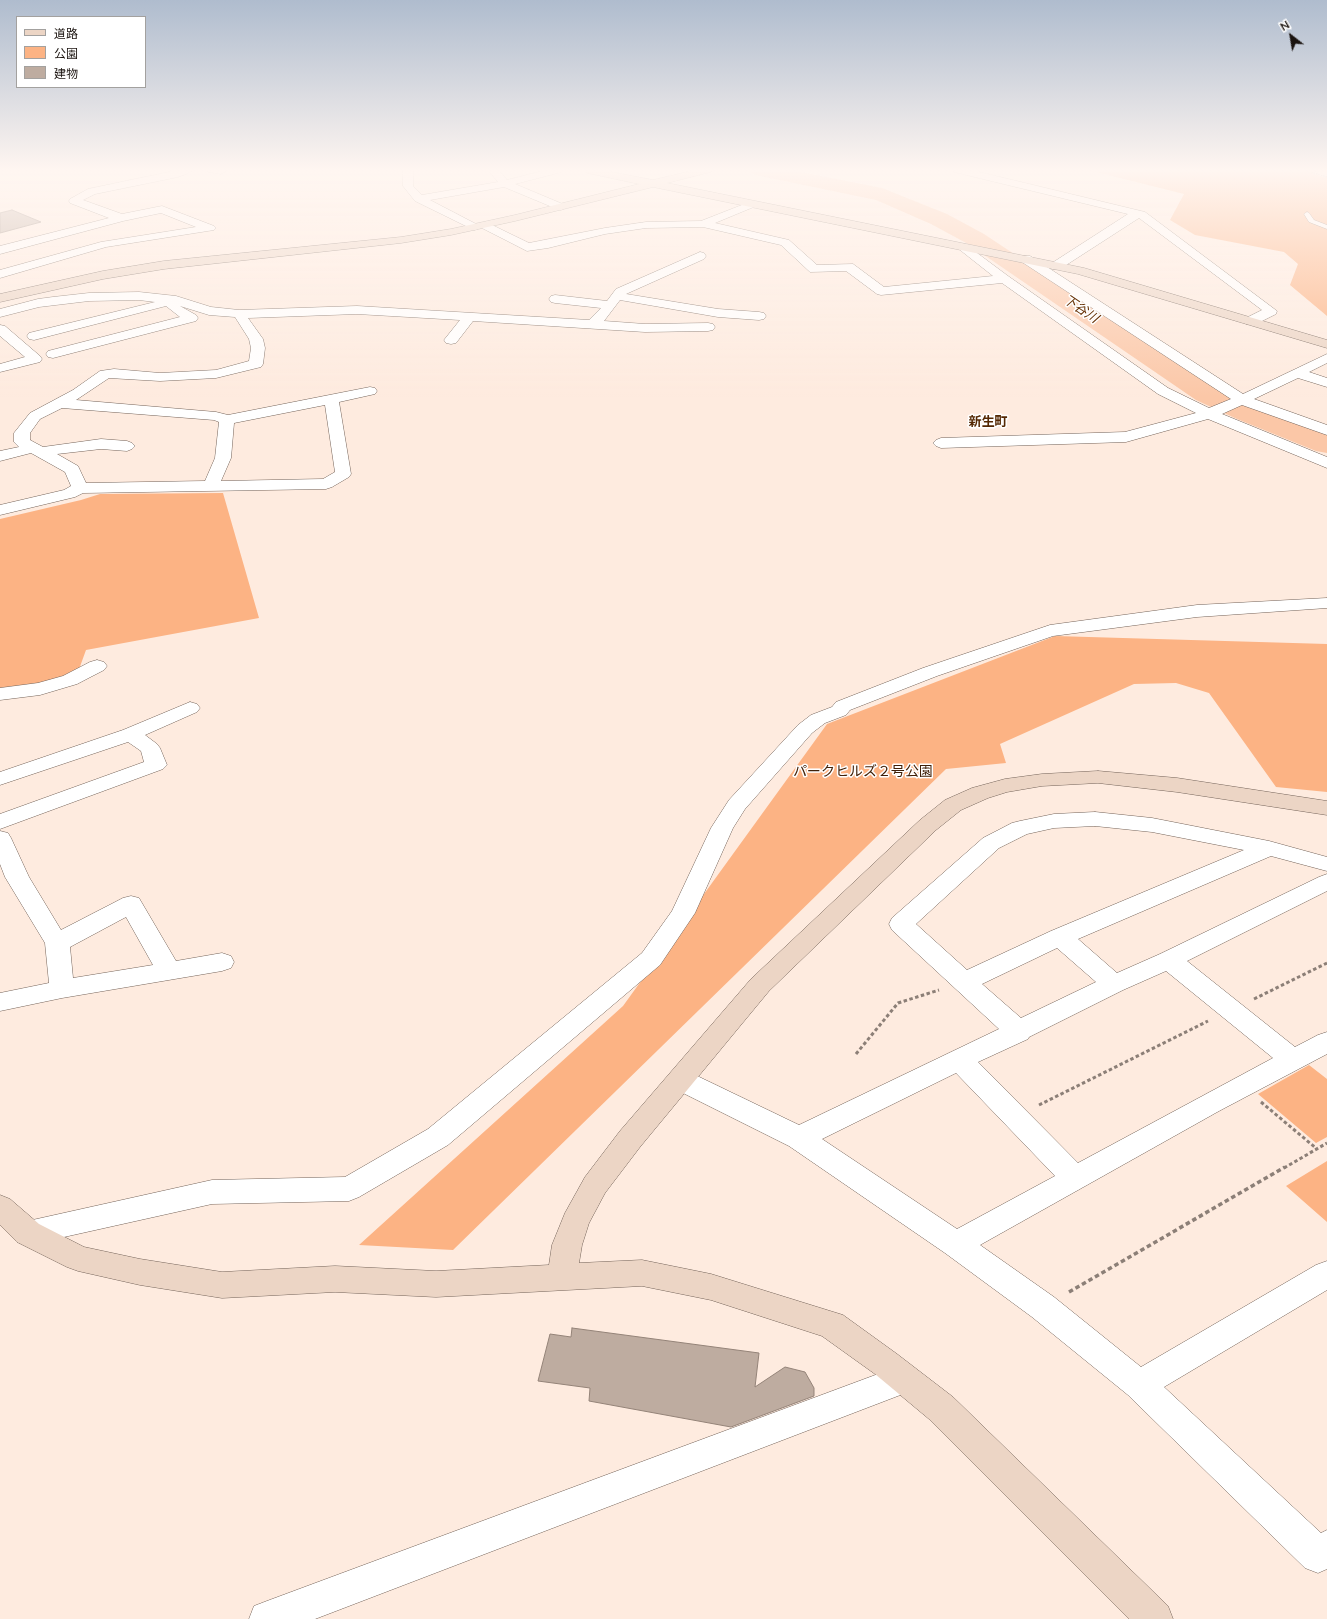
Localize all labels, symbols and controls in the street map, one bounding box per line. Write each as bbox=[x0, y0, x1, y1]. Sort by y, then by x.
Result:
legend bbox=[16, 16, 146, 88]
north arrow bbox=[1271, 16, 1311, 56]
text: N bbox=[1278, 18, 1292, 33]
text: 道路 bbox=[54, 26, 78, 41]
text: 公園 bbox=[54, 46, 78, 61]
text: 建物 bbox=[54, 66, 78, 81]
water label: 下谷川 bbox=[1060, 292, 1102, 326]
district label: 新生町 bbox=[969, 414, 1007, 430]
park label: パークヒルズ２号公園 bbox=[793, 763, 933, 779]

